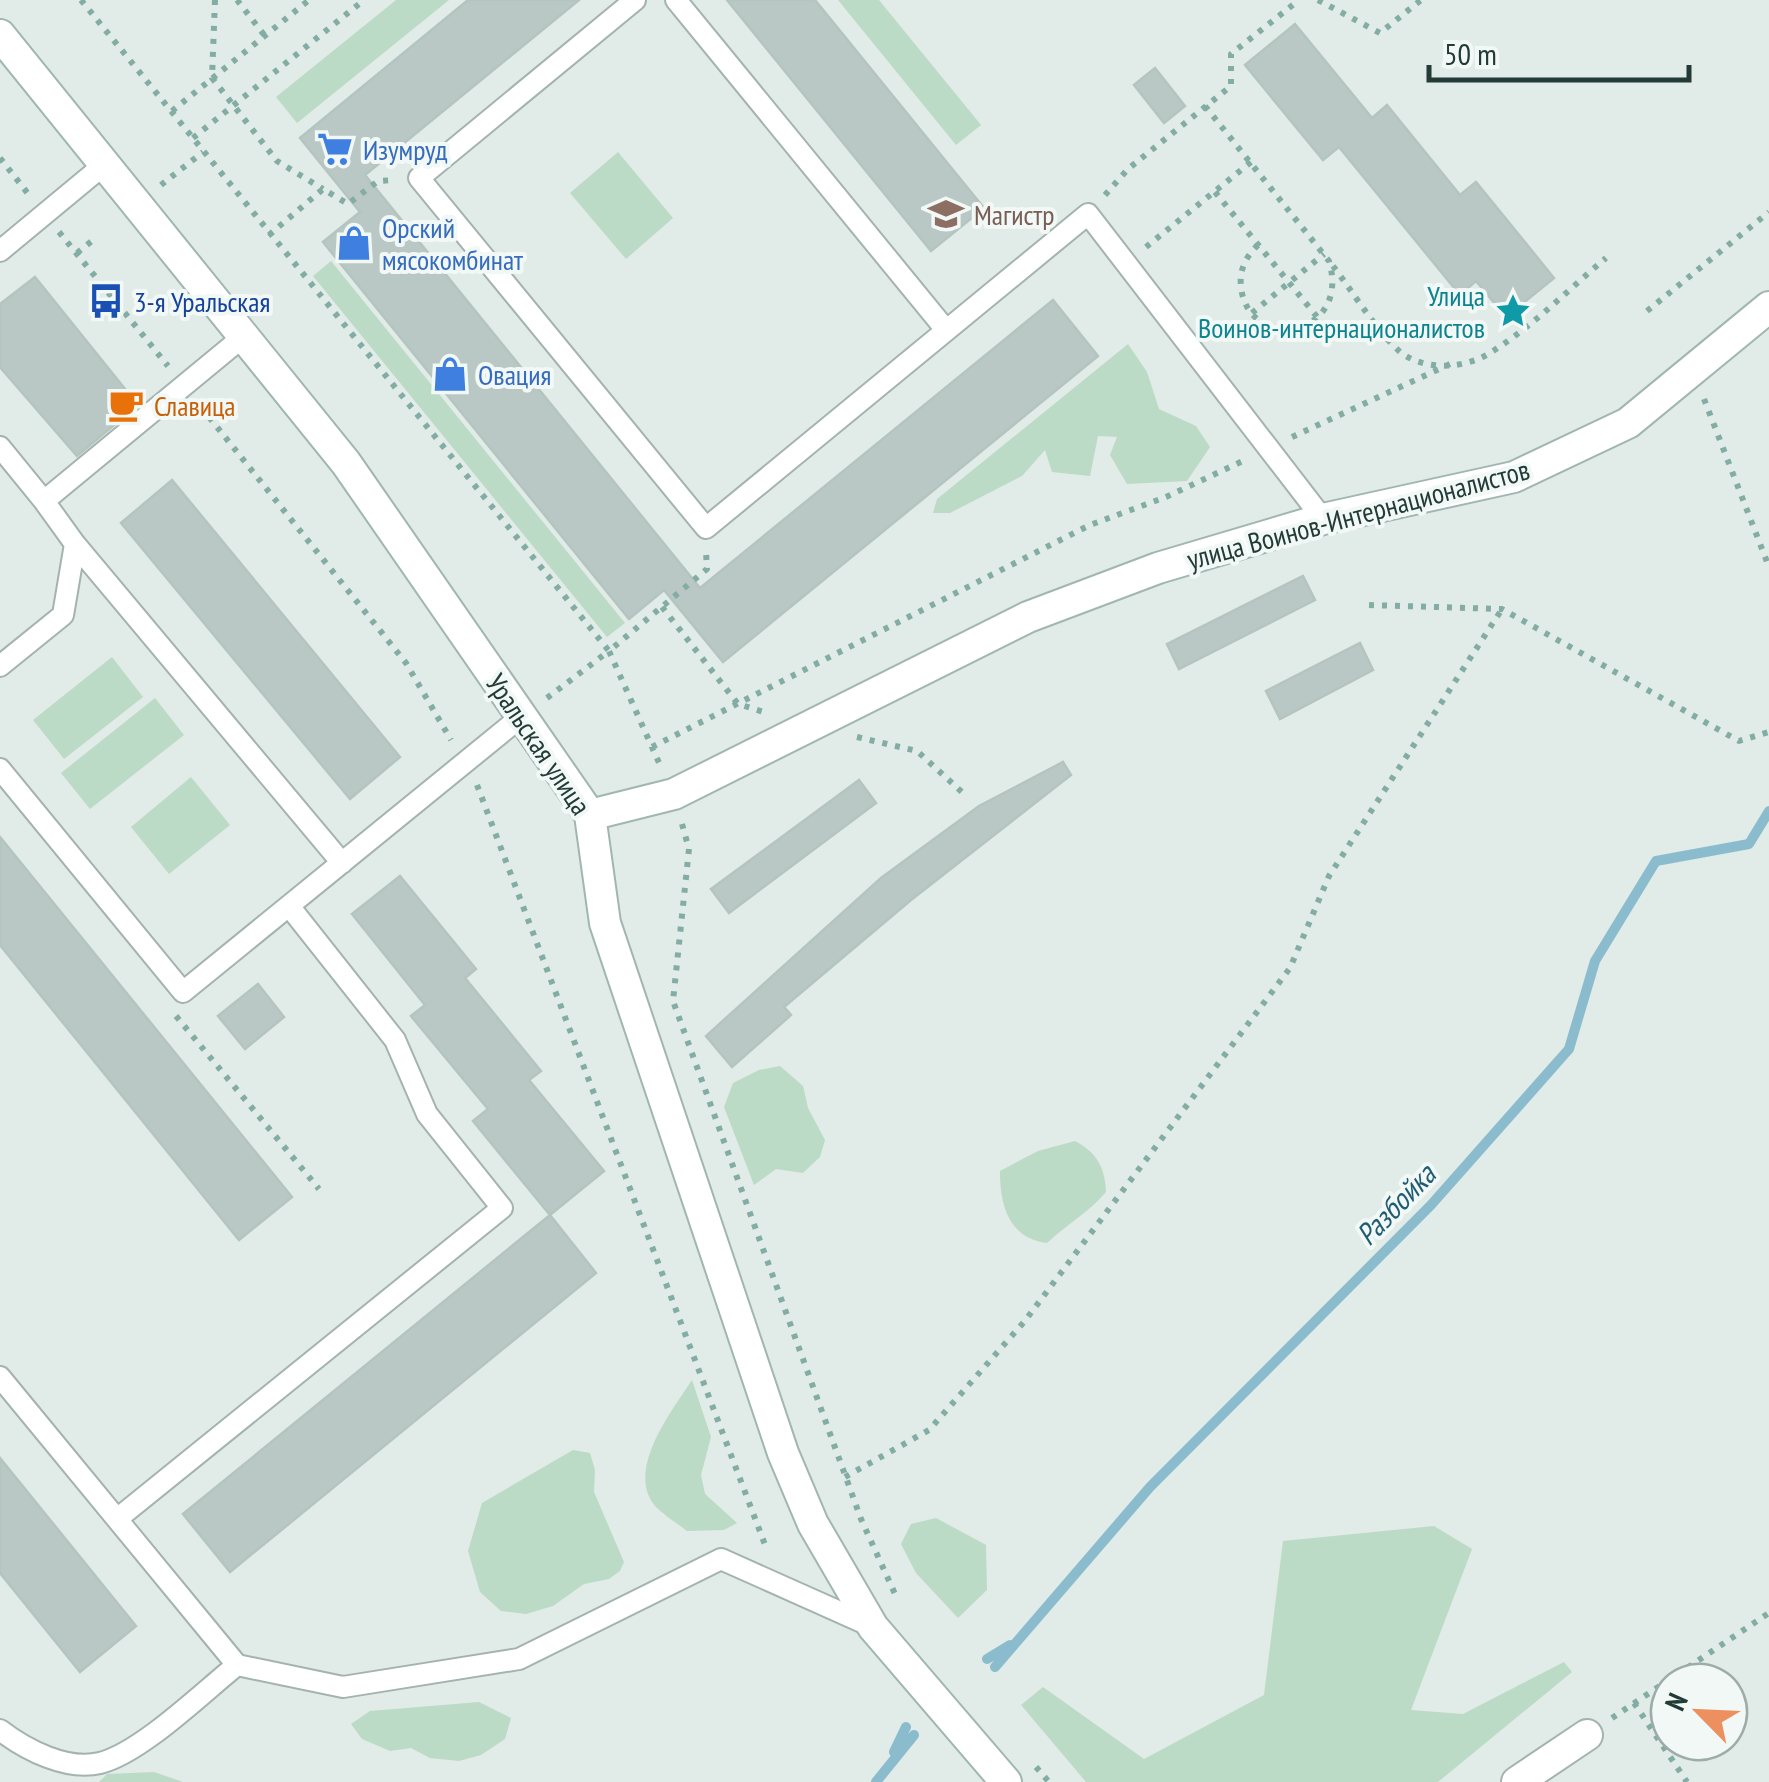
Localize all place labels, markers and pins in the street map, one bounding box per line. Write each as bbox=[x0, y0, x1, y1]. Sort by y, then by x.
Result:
supermarket icon: Изумруд bbox=[316, 130, 354, 168]
place label: Изумруд bbox=[363, 131, 448, 168]
school or university icon: Магистр bbox=[927, 195, 965, 233]
place label: Магистр bbox=[974, 196, 1054, 233]
place label: Орский мясокомбинат bbox=[382, 209, 523, 278]
shop icon: Орский мясокомбинат bbox=[335, 224, 373, 262]
place label: Улица Воинов-интернационалистов bbox=[1198, 277, 1485, 346]
bus stop icon: 3-я Уральская bbox=[87, 282, 125, 320]
place label: 3-я Уральская bbox=[134, 283, 270, 320]
place icon: Улица Воинов-интернационалистов bbox=[1494, 292, 1532, 330]
shop icon: Овация bbox=[431, 355, 469, 393]
place label: Овация bbox=[478, 356, 551, 393]
cafe icon: Славица bbox=[107, 386, 145, 424]
place label: Славица bbox=[154, 387, 236, 424]

